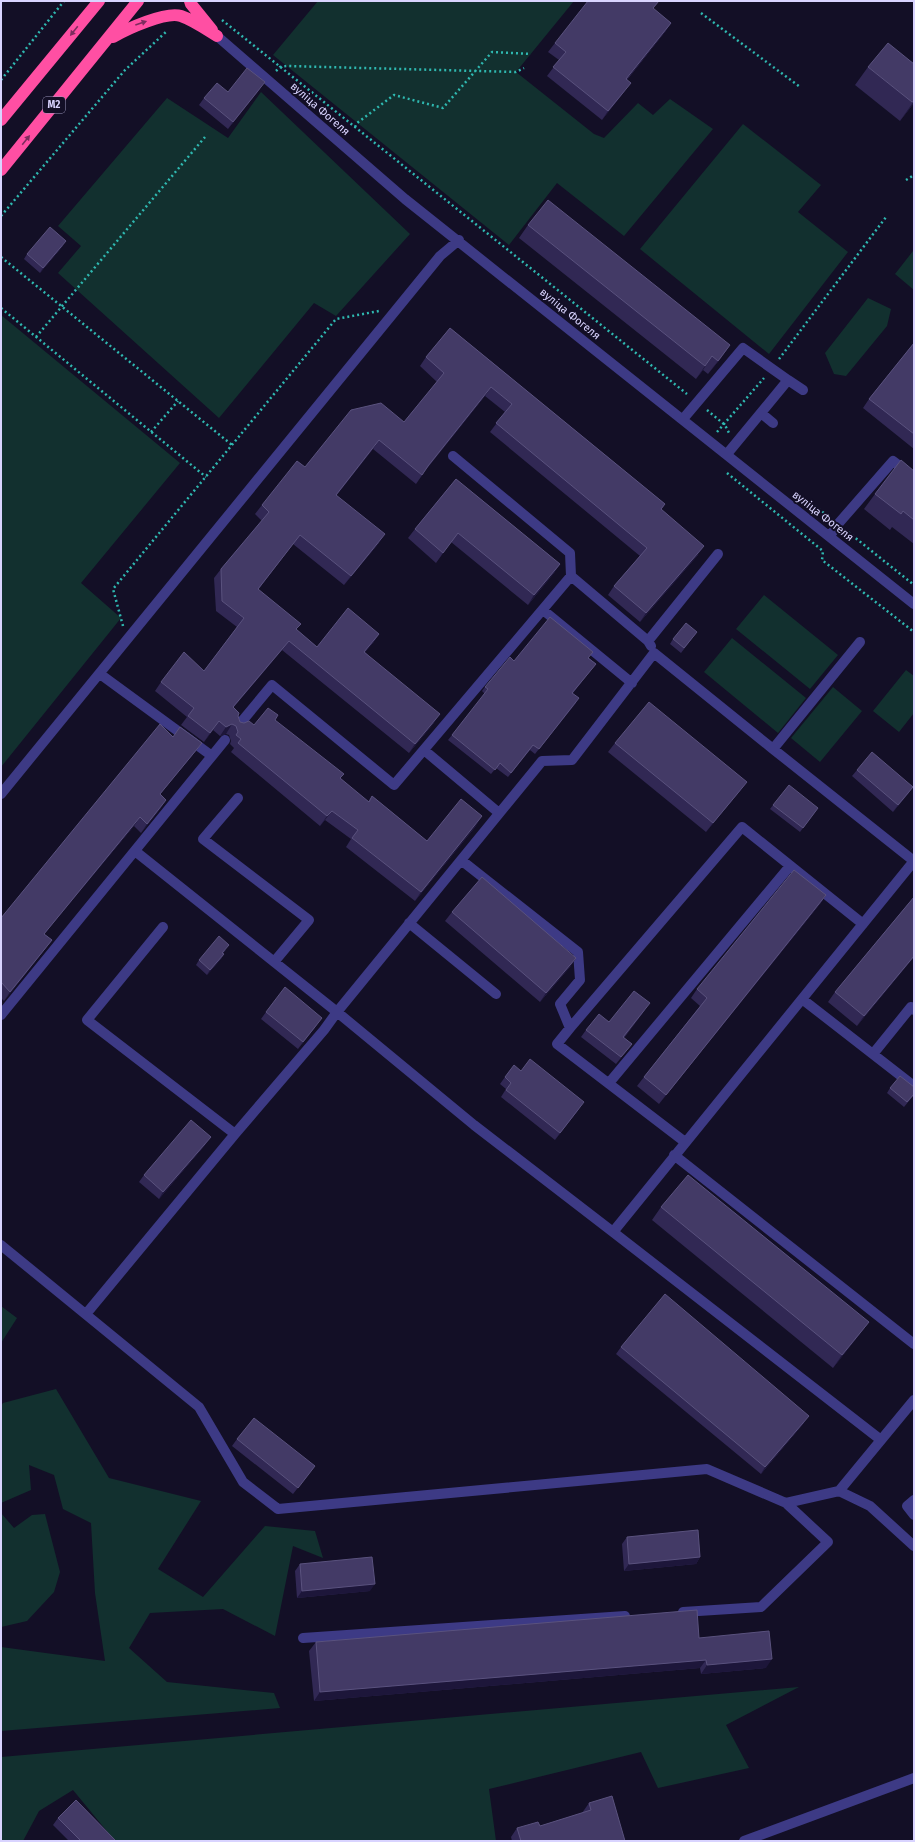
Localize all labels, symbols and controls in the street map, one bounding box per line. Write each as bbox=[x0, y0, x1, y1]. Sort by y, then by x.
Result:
one-way arrow bbox=[136, 20, 148, 26]
one-way arrow bbox=[70, 26, 78, 37]
street label: вуліца Фогеля bbox=[288, 80, 352, 138]
road number: М2 bbox=[43, 97, 65, 113]
one-way arrow bbox=[21, 134, 30, 145]
street label: вуліца Фогеля bbox=[537, 286, 603, 342]
street label: вуліца Фогеля bbox=[790, 488, 856, 544]

